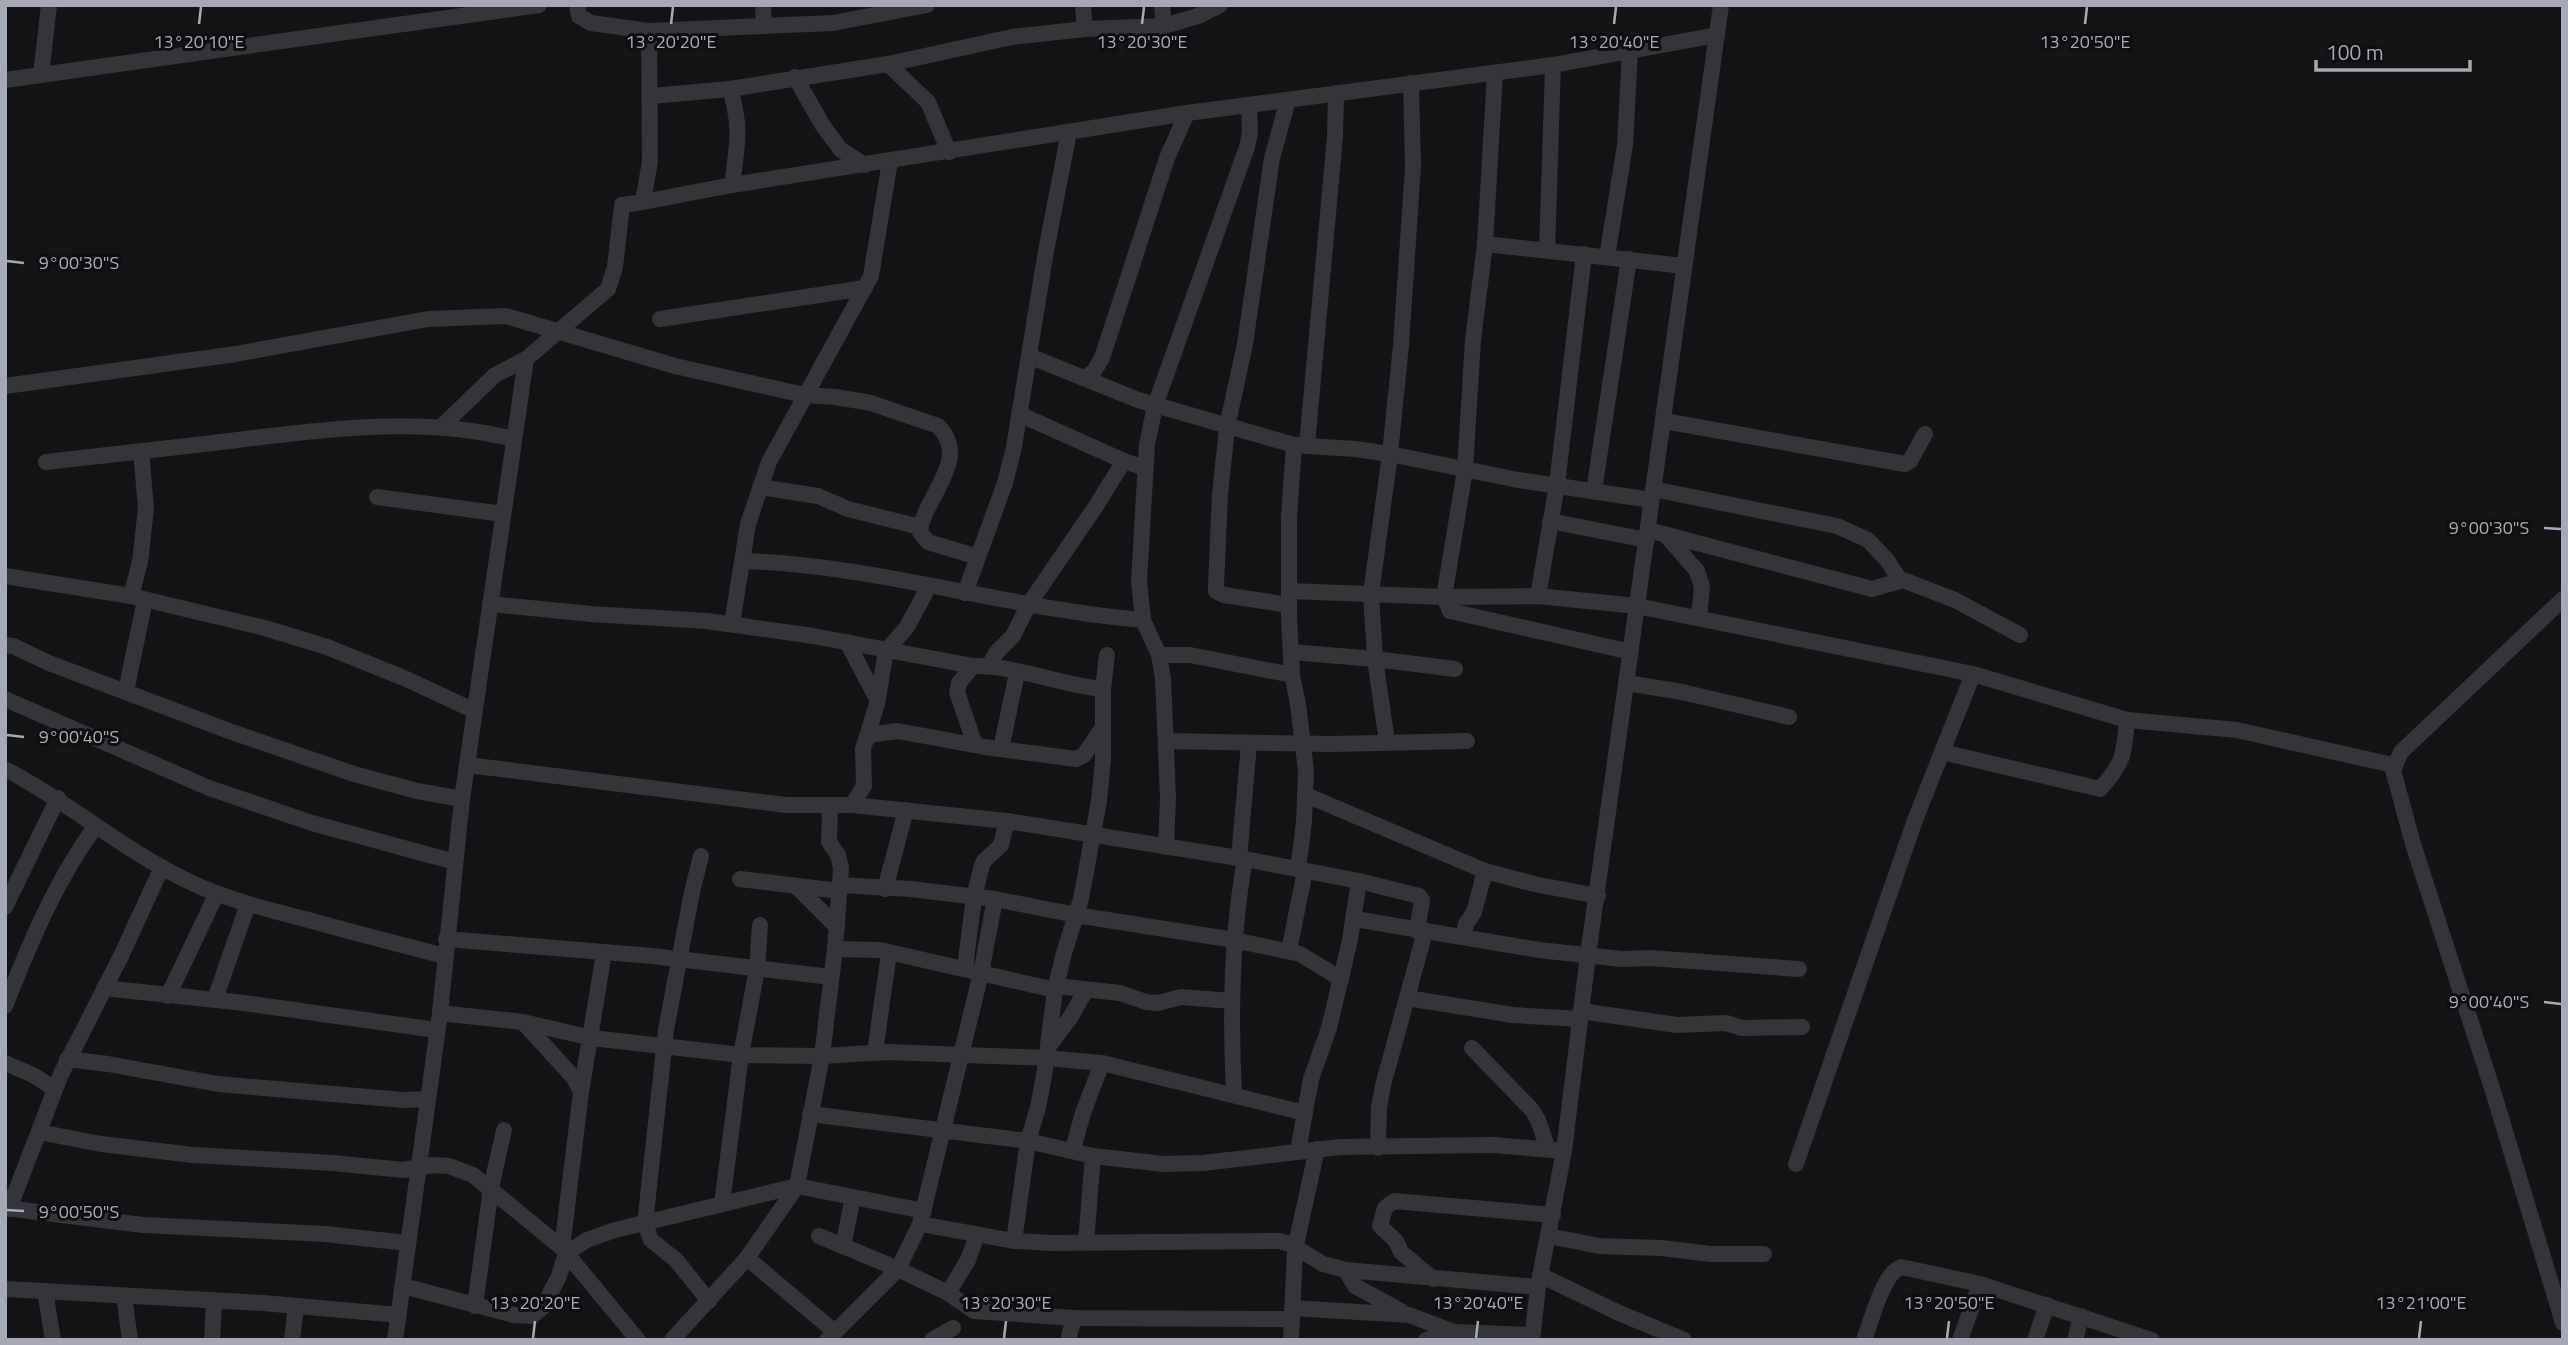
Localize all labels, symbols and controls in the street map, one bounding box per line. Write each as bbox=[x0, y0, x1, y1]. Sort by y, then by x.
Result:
text: 13°20'10"E bbox=[154, 28, 245, 55]
text: 13°20'20"E bbox=[626, 28, 717, 55]
text: 13°20'30"E bbox=[1097, 28, 1188, 55]
text: 13°20'40"E bbox=[1569, 28, 1660, 55]
text: 13°20'50"E bbox=[2040, 28, 2131, 55]
scale bar bbox=[2316, 28, 2470, 72]
text: 100 m bbox=[2326, 36, 2383, 68]
text: 9°00'30"S bbox=[39, 249, 119, 276]
text: 9°00'30"S bbox=[2449, 514, 2529, 541]
text: 9°00'40"S bbox=[39, 723, 119, 750]
text: 9°00'40"S bbox=[2449, 988, 2529, 1015]
text: 9°00'50"S bbox=[39, 1198, 119, 1225]
text: 13°20'20"E bbox=[490, 1289, 581, 1316]
text: 13°20'30"E bbox=[961, 1289, 1052, 1316]
text: 13°20'40"E bbox=[1433, 1289, 1524, 1316]
text: 13°20'50"E bbox=[1904, 1289, 1995, 1316]
text: 13°21'00"E bbox=[2376, 1289, 2467, 1316]

